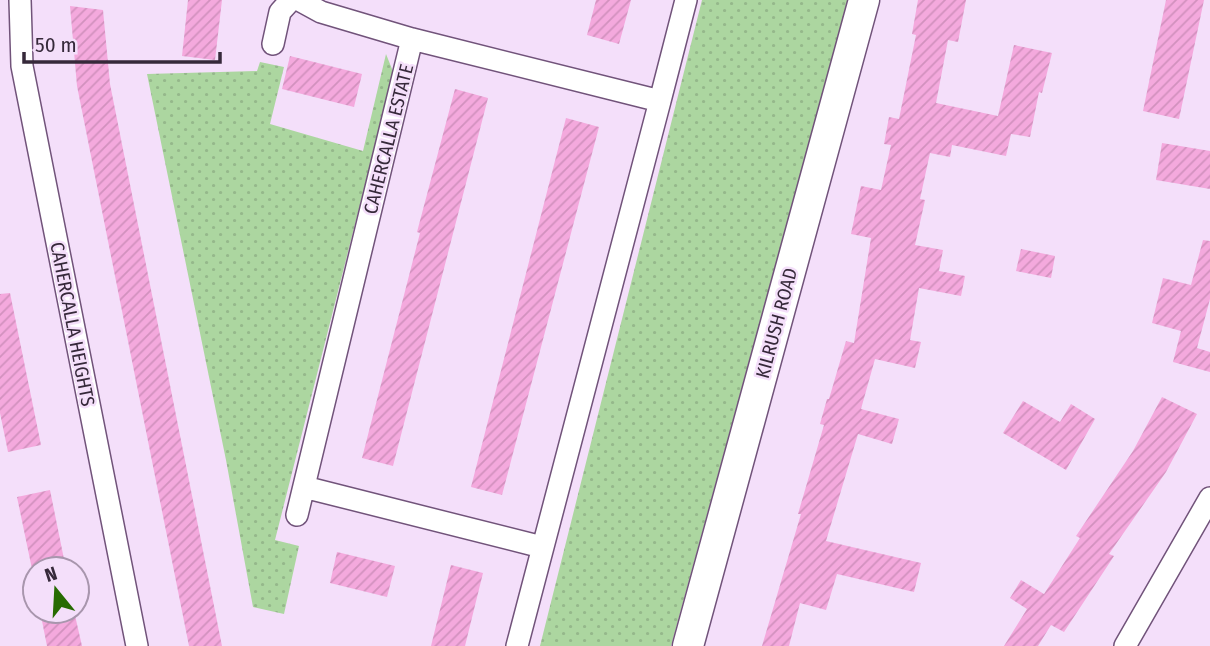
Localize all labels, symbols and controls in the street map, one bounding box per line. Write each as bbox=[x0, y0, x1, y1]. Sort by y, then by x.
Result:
scale bar bbox=[24, 21, 220, 65]
text: 50 m bbox=[35, 32, 77, 58]
street label: CAHERCALLA ESTATE bbox=[359, 62, 418, 216]
street label: CAHERCALLA HEIGHTS bbox=[45, 240, 100, 408]
street label: KILRUSH ROAD bbox=[751, 266, 802, 381]
north arrow bbox=[21, 555, 91, 625]
text: N bbox=[42, 562, 60, 587]

